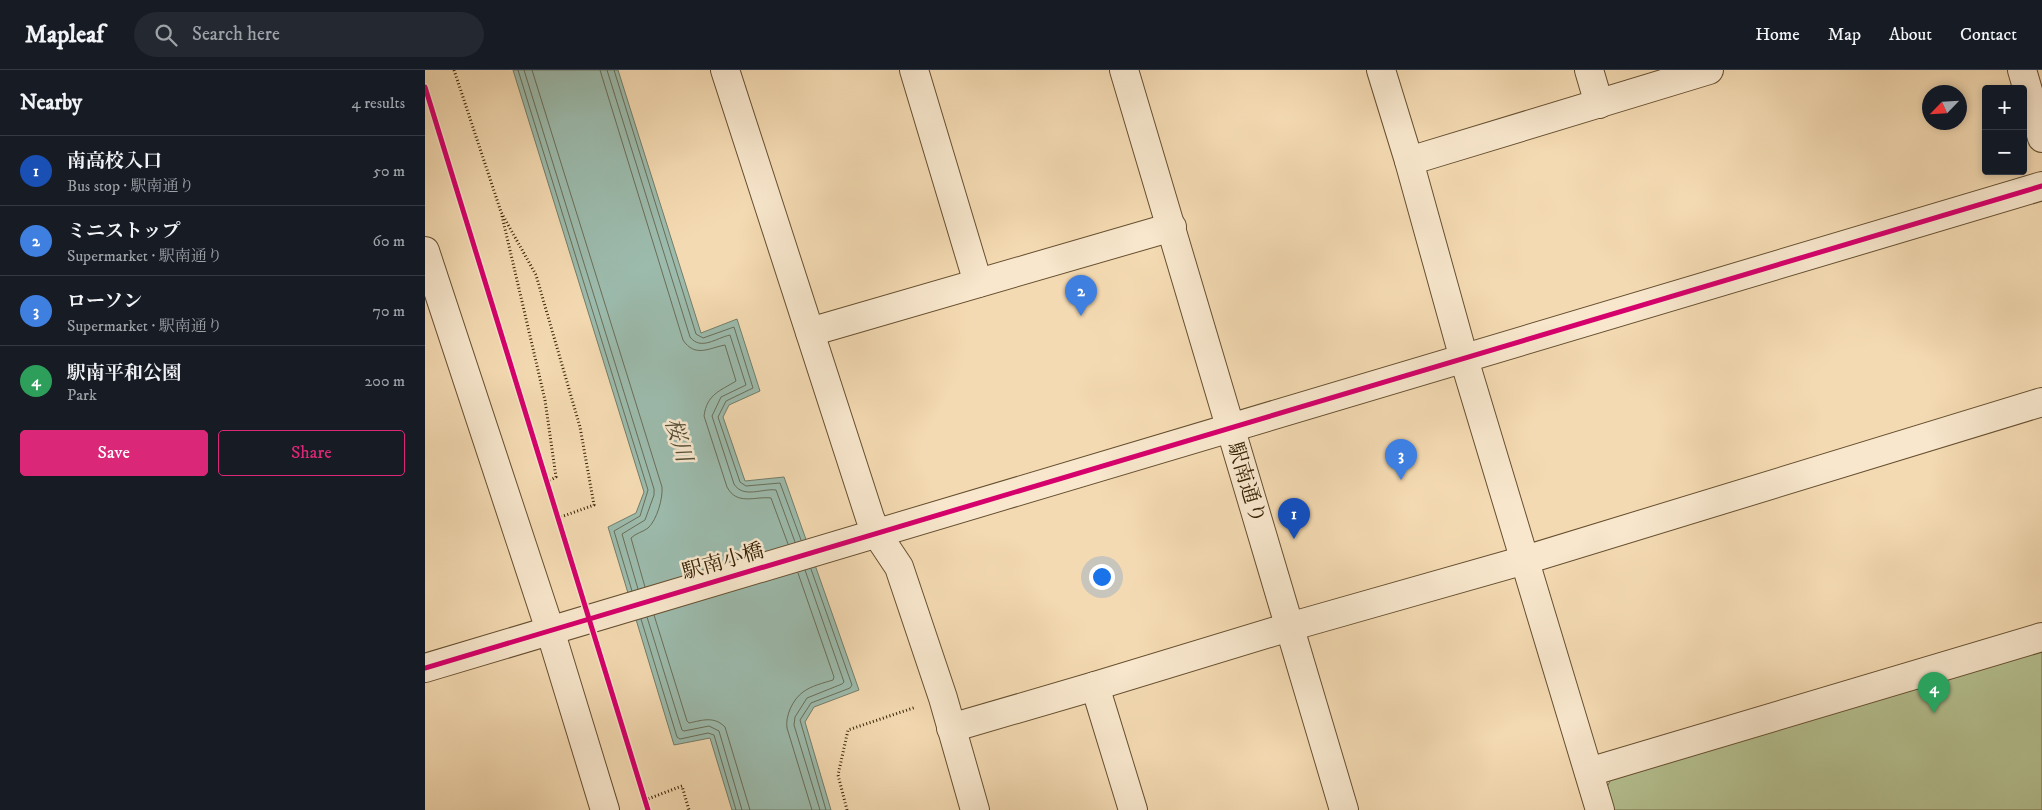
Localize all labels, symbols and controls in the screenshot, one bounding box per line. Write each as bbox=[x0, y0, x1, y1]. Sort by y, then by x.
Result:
search box bbox=[134, 12, 484, 57]
text: Mapleaf bbox=[25, 20, 104, 50]
icon: search bbox=[152, 21, 180, 49]
text: Search here bbox=[192, 23, 280, 46]
text: Home bbox=[1755, 24, 1800, 46]
text: Map bbox=[1828, 24, 1861, 46]
text: About bbox=[1889, 24, 1932, 46]
text: Contact bbox=[1960, 24, 2017, 46]
north arrow bbox=[1922, 85, 1967, 130]
map controls bbox=[1982, 85, 2027, 175]
button: + bbox=[1982, 85, 2027, 130]
text: Nearby bbox=[20, 90, 82, 116]
text: 4 results bbox=[352, 93, 405, 113]
button: − bbox=[1982, 130, 2027, 175]
text: 南高校入口 bbox=[67, 150, 162, 173]
text: 1 bbox=[33, 161, 39, 181]
text: 50 m bbox=[373, 161, 405, 181]
text: Bus stop · 駅南通り bbox=[67, 176, 195, 196]
text: ミニストップ bbox=[67, 220, 180, 243]
text: 2 bbox=[32, 231, 40, 251]
text: 60 m bbox=[373, 231, 405, 251]
text: Supermarket · 駅南通り bbox=[67, 246, 223, 266]
pin: 2 bbox=[1065, 275, 1097, 316]
text: ローソン bbox=[67, 290, 142, 313]
text: 3 bbox=[33, 301, 39, 321]
text: 70 m bbox=[373, 301, 405, 321]
text: Supermarket · 駅南通り bbox=[67, 316, 223, 336]
text: 駅南平和公園 bbox=[67, 362, 181, 385]
text: 4 bbox=[31, 371, 41, 391]
text: 200 m bbox=[364, 371, 405, 391]
text: Park bbox=[67, 385, 97, 405]
water label: 桜川 bbox=[659, 415, 698, 467]
button: Save bbox=[20, 430, 208, 476]
button: Share bbox=[218, 430, 405, 476]
street label: 駅南通り bbox=[1221, 439, 1271, 527]
pin: 3 bbox=[1385, 439, 1417, 480]
pin: 1 bbox=[1278, 498, 1310, 539]
street label: 駅南小橋 bbox=[679, 538, 767, 586]
your location bbox=[1089, 564, 1115, 590]
pin: 4 bbox=[1918, 672, 1950, 713]

